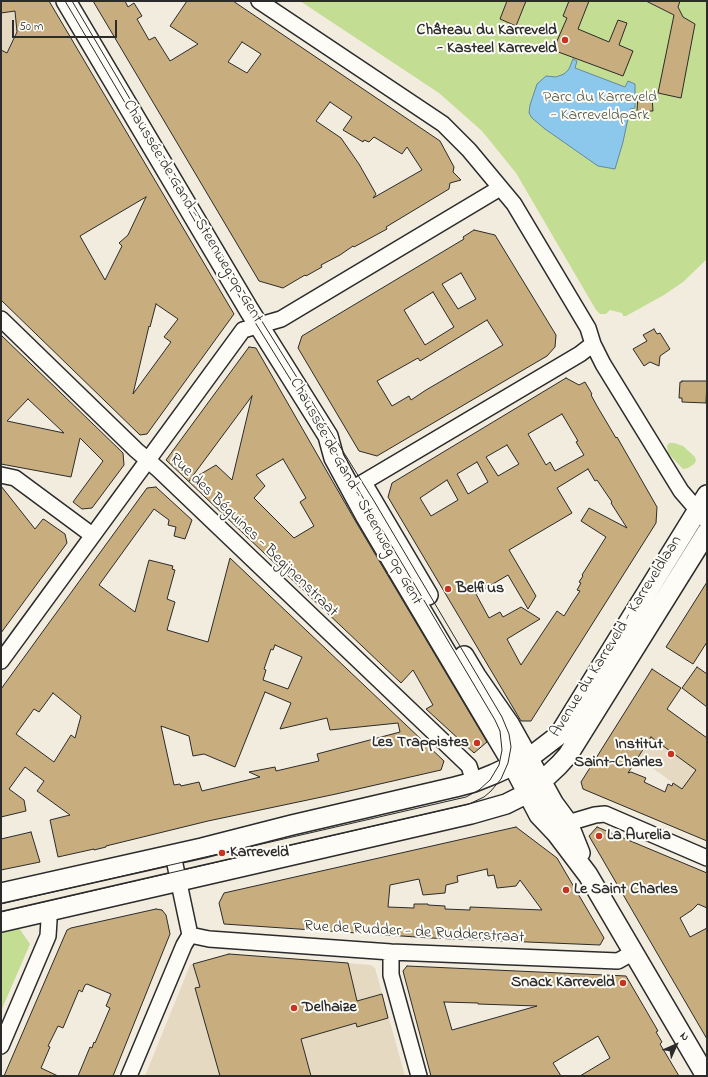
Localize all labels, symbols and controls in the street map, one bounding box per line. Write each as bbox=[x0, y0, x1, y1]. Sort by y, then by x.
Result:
scale bar bbox=[14, 12, 119, 38]
text: 50 m bbox=[19, 18, 43, 36]
place label: Château du Karreveld - Kasteel Karreveld bbox=[417, 21, 557, 59]
marker: Château du Karreveld - Kasteel Karreveld bbox=[560, 35, 570, 45]
park label: Parc du Karreveld - Karreveldpark bbox=[543, 88, 657, 126]
street label: Chaussée de Gand - Steenweg op Gent bbox=[118, 97, 266, 327]
street label: Chaussée de Gand - Steenweg op Gent bbox=[284, 375, 426, 609]
street label: Rue des Béguines - Begijnenstraat bbox=[165, 450, 341, 622]
street label: Avenue du Karreveld - Karreveldlaan bbox=[547, 533, 687, 741]
place label: Belfius bbox=[456, 579, 504, 599]
marker: Belfius bbox=[443, 584, 453, 594]
place label: Les Trappistes bbox=[372, 733, 469, 753]
place label: Institut Saint-Charles bbox=[574, 735, 663, 773]
marker: Les Trappistes bbox=[472, 738, 482, 748]
marker: Institut Saint-Charles bbox=[666, 749, 676, 759]
place label: La Aurelia bbox=[607, 826, 671, 846]
marker: La Aurelia bbox=[594, 831, 604, 841]
place label: Karreveld bbox=[230, 843, 289, 863]
marker: Karreveld bbox=[217, 848, 227, 858]
place label: Le Saint Charles bbox=[574, 880, 678, 900]
marker: Le Saint Charles bbox=[561, 885, 571, 895]
street label: Rue de Rudder - de Rudderstraat bbox=[303, 918, 525, 948]
place label: Snack Karreveld bbox=[511, 973, 615, 993]
marker: Snack Karreveld bbox=[618, 978, 628, 988]
place label: Delhaize bbox=[302, 998, 357, 1018]
marker: Delhaize bbox=[289, 1003, 299, 1013]
north arrow bbox=[656, 1025, 696, 1065]
text: N bbox=[676, 1028, 693, 1045]

